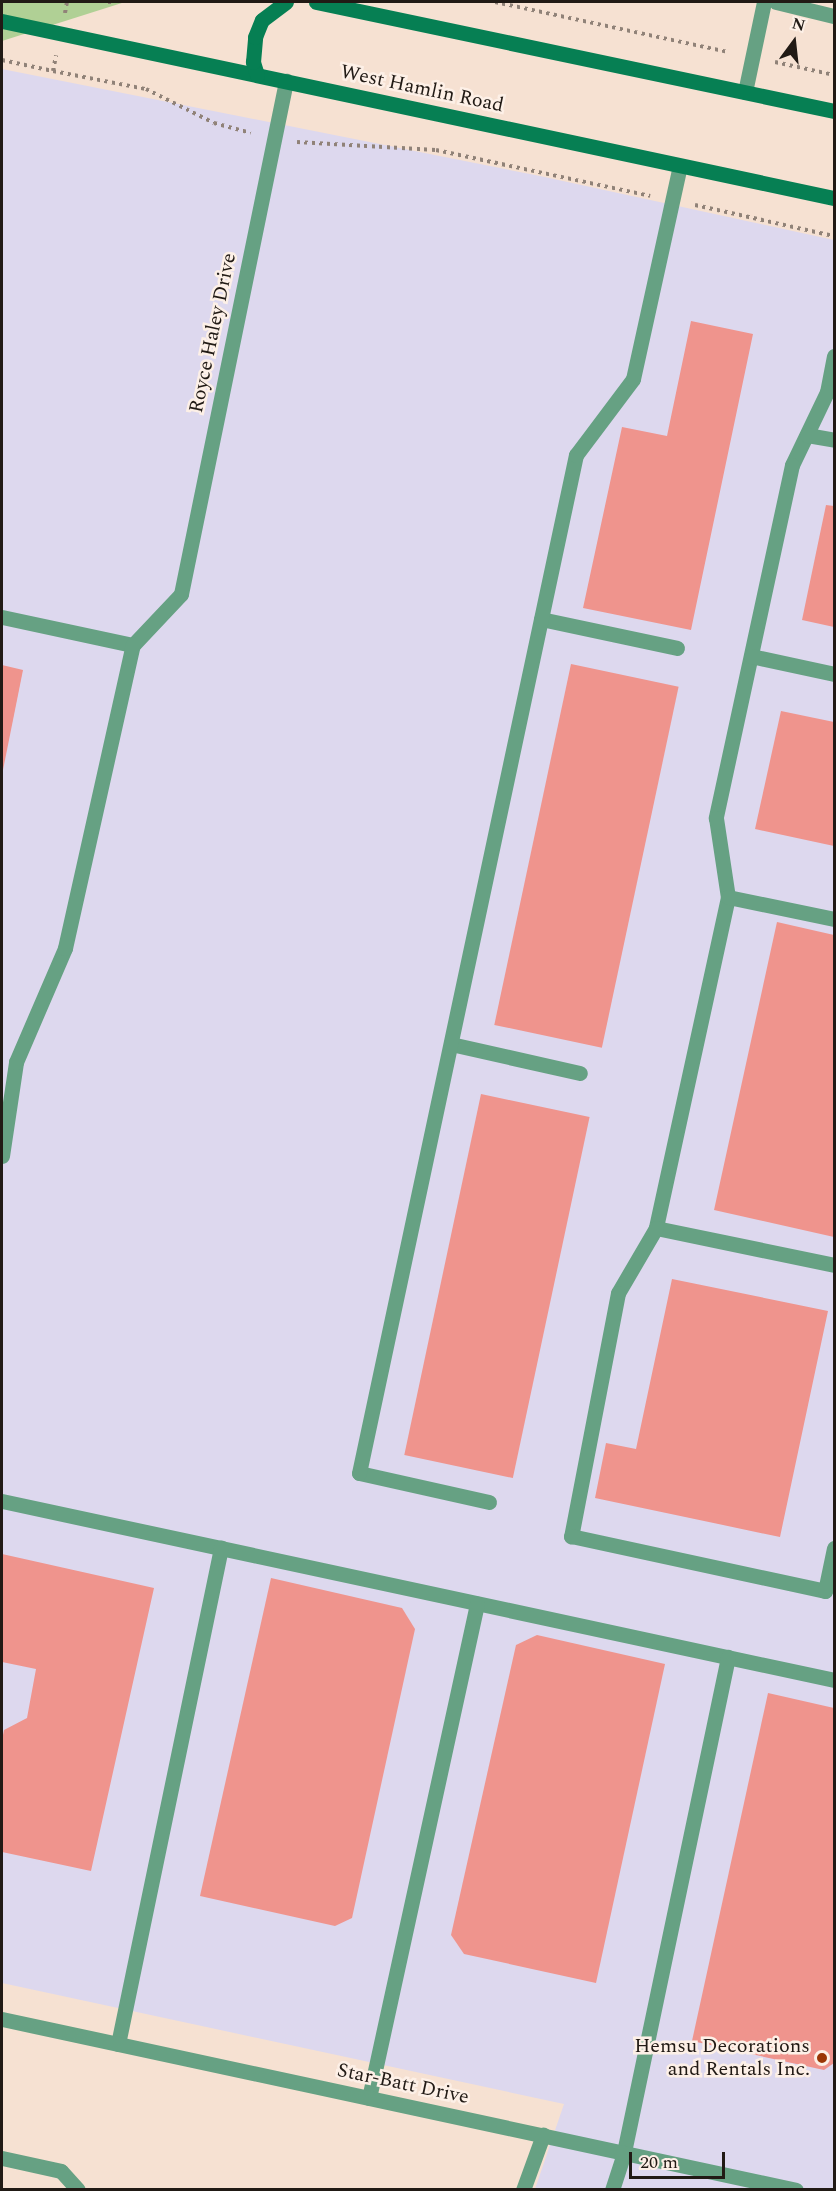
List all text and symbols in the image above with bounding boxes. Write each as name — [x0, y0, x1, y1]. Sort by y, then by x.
text: N — [789, 11, 808, 38]
north arrow — [764, 12, 824, 72]
street label: West Hamlin Road — [338, 60, 506, 118]
street label: Royce Haley Drive — [184, 251, 242, 415]
place label: Hemsu Decorations and Rentals Inc. — [634, 2034, 810, 2081]
marker: Hemsu Decorations and Rentals Inc. — [815, 2051, 829, 2065]
street label: Star-Batt Drive — [335, 2058, 471, 2110]
scale bar — [632, 2140, 728, 2178]
text: 20 m — [640, 2149, 678, 2176]

